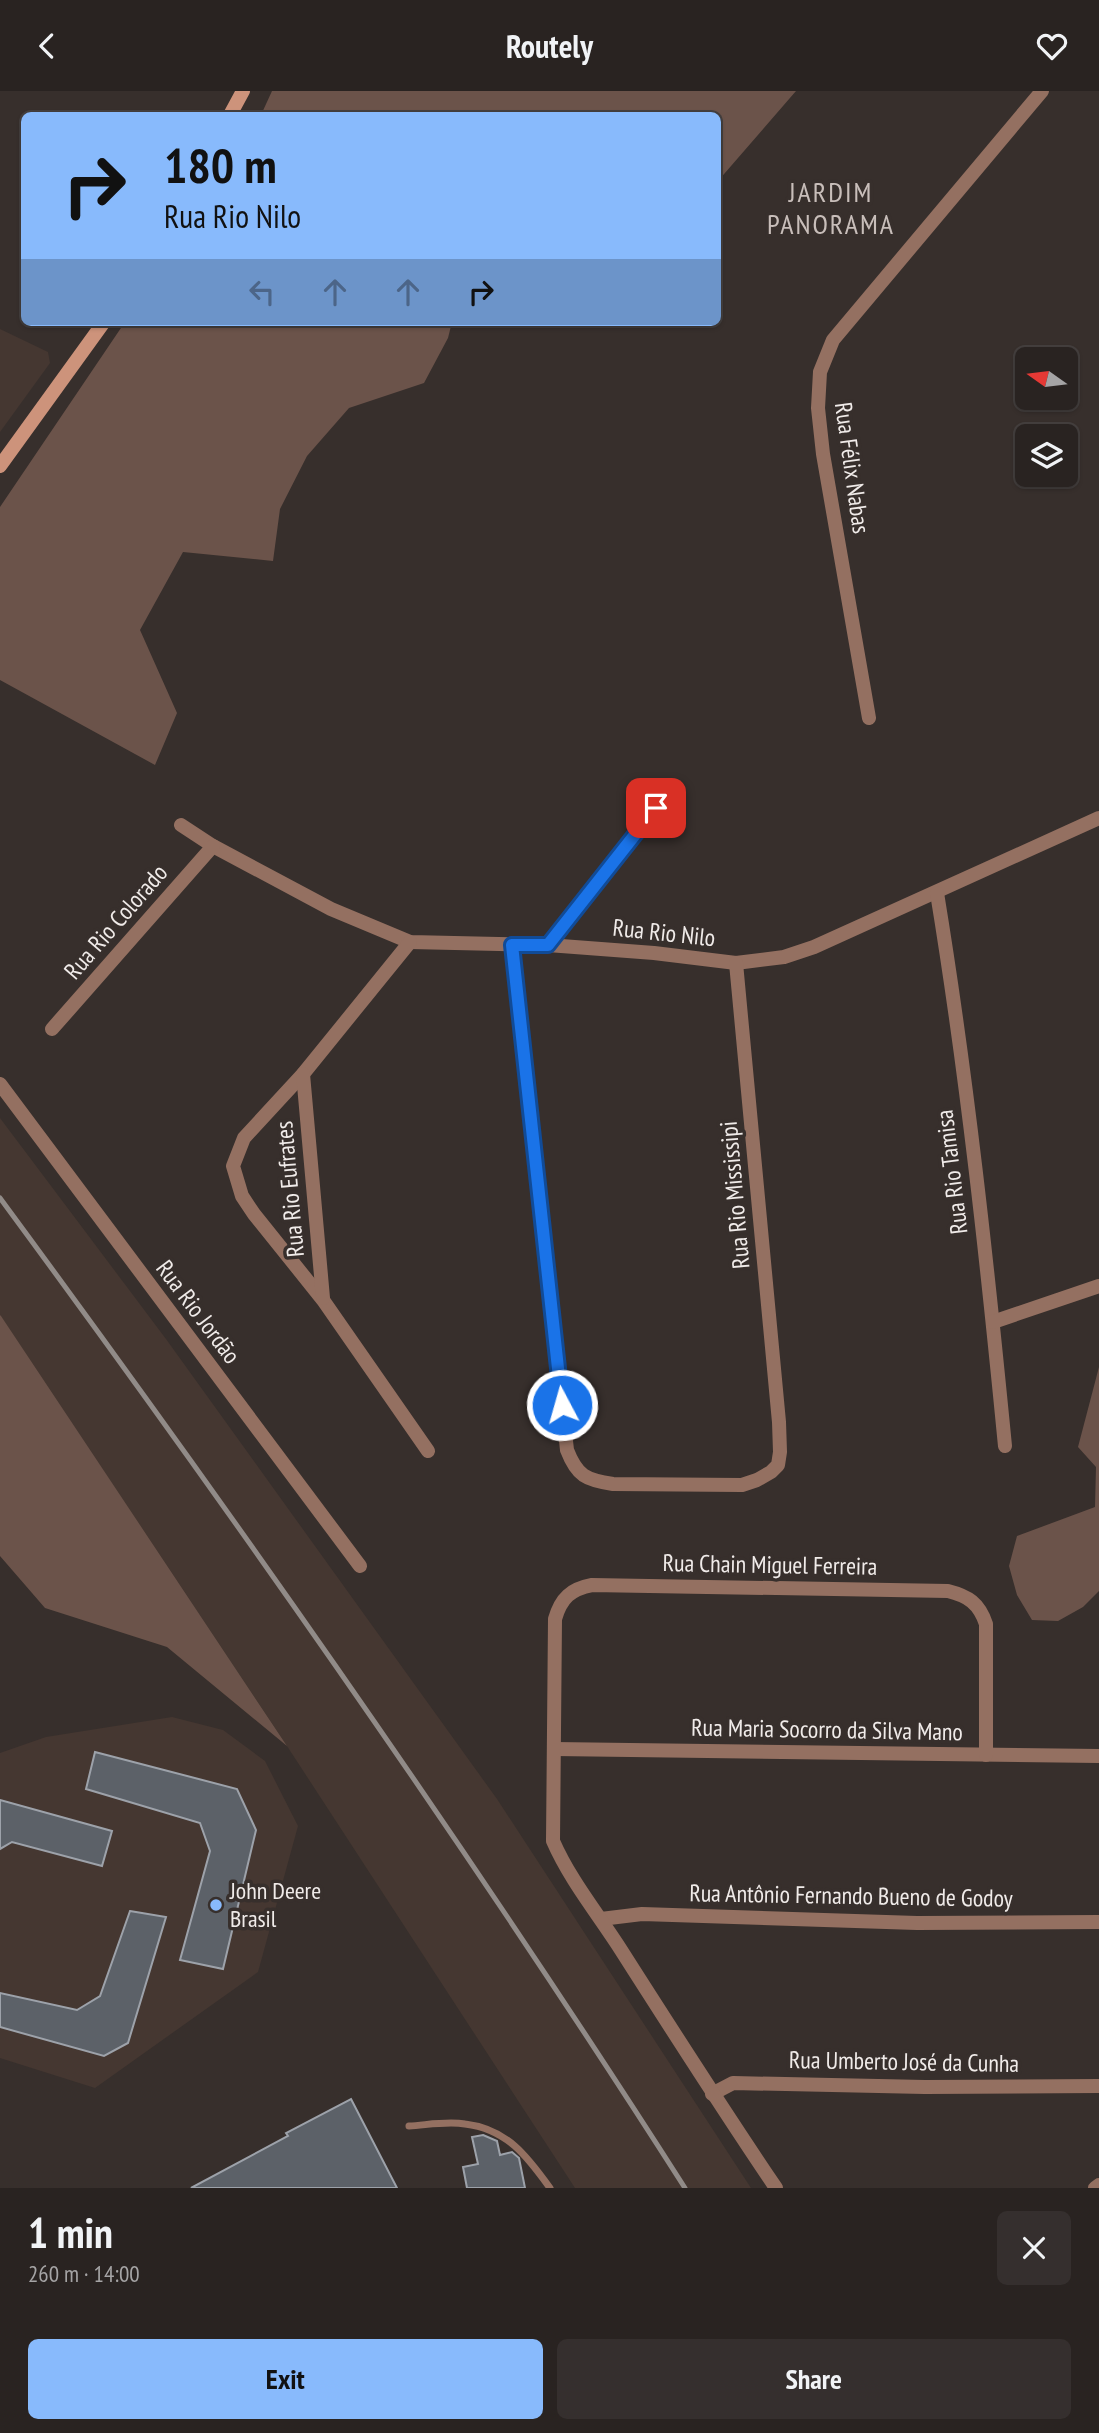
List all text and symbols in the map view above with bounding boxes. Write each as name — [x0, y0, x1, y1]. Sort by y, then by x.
text: Routely — [506, 25, 593, 67]
icon: back — [28, 27, 66, 65]
icon: heart — [1033, 27, 1071, 65]
text: 180 m — [164, 133, 277, 197]
icon: right — [49, 140, 140, 231]
district label: JARDIM PANORAMA — [767, 173, 895, 242]
text: Rua Rio Nilo — [164, 195, 301, 237]
icon: left — [243, 273, 281, 311]
icon: ahead — [316, 273, 354, 311]
icon: ahead — [389, 273, 427, 311]
icon: right — [462, 273, 500, 311]
north arrow — [1015, 347, 1078, 409]
map controls — [1015, 347, 1078, 487]
street label: Rua Félix Nabas — [828, 400, 877, 536]
button: layers — [1015, 424, 1078, 487]
pin — [626, 778, 686, 838]
icon: arrive — [637, 789, 675, 827]
street label: Rua Rio Colorado — [57, 858, 174, 986]
street label: Rua Rio Nilo — [611, 912, 717, 953]
street label: Rua Rio Tamisa — [929, 1108, 975, 1236]
street label: Rua Rio Eufrates — [268, 1120, 311, 1258]
street label: Rua Rio Mississipi — [713, 1120, 756, 1270]
street label: Rua Rio Jordão — [149, 1254, 247, 1370]
position arrow — [525, 1368, 599, 1442]
street label: Rua Chain Miguel Ferreira — [662, 1547, 878, 1582]
street label: Rua Maria Socorro da Silva Mano — [691, 1712, 963, 1747]
place label: John Deere Brasil — [229, 1875, 321, 1934]
street label: Rua Antônio Fernando Bueno de Godoy — [689, 1877, 1013, 1914]
marker: John Deere Brasil — [208, 1897, 224, 1913]
street label: Rua Umberto José da Cunha — [789, 2044, 1019, 2079]
text: 1 min — [28, 2205, 113, 2260]
button: close — [997, 2211, 1071, 2285]
text: 260 m · 14:00 — [28, 2259, 140, 2288]
button: Exit — [28, 2339, 543, 2419]
button: Share — [557, 2339, 1071, 2419]

